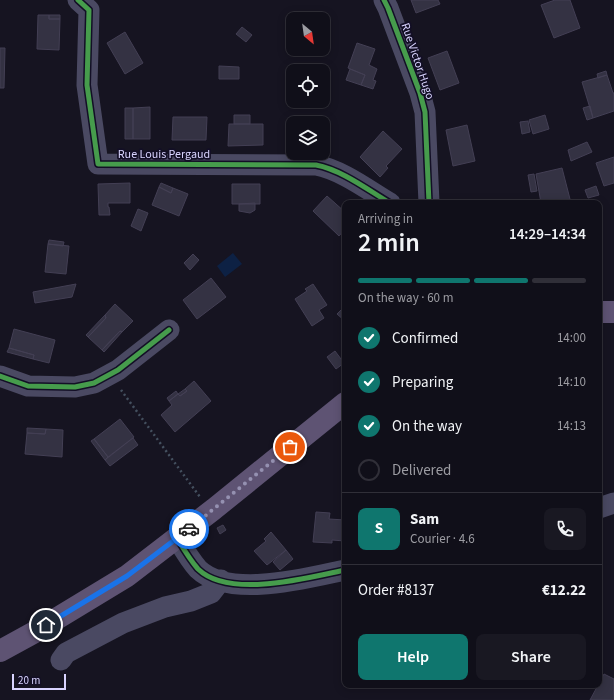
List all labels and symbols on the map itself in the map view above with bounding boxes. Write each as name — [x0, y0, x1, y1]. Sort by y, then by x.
north arrow — [286, 12, 330, 56]
street label: Rue Victor Hugo — [396, 21, 439, 102]
street label: Rue Louis Pergaud — [118, 146, 210, 163]
pin — [273, 430, 307, 464]
courier — [169, 509, 209, 549]
pin — [29, 608, 63, 642]
scale bar — [12, 672, 66, 691]

